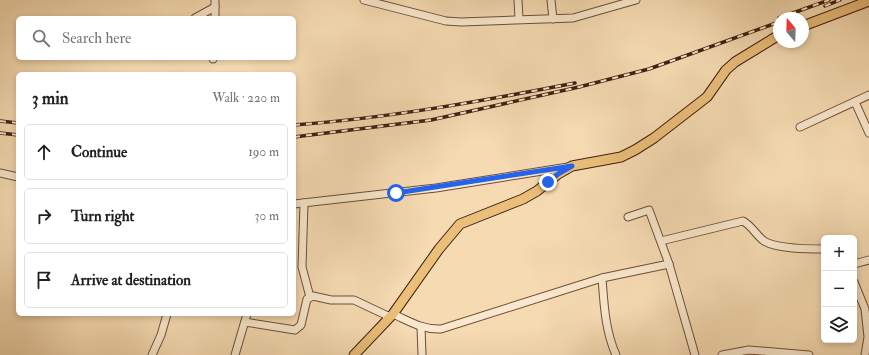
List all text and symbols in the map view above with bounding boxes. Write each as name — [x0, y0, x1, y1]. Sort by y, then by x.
north arrow — [773, 12, 809, 48]
search box — [16, 16, 296, 60]
icon: search — [30, 27, 52, 49]
text: Search here — [62, 29, 131, 48]
text: 3 min — [32, 88, 69, 109]
text: Walk · 220 m — [212, 90, 280, 106]
icon: ahead — [33, 141, 55, 163]
text: Continue — [71, 143, 127, 162]
text: 190 m — [248, 144, 279, 160]
route end — [539, 173, 557, 191]
route start — [387, 184, 405, 202]
icon: right — [33, 205, 55, 227]
text: Turn right — [71, 207, 134, 226]
text: 30 m — [255, 208, 279, 224]
map controls — [821, 235, 857, 343]
button: + — [821, 235, 857, 271]
icon: arrive — [33, 269, 55, 291]
text: Arrive at destination — [71, 271, 191, 290]
button: − — [821, 271, 857, 307]
button: layers — [821, 307, 857, 343]

